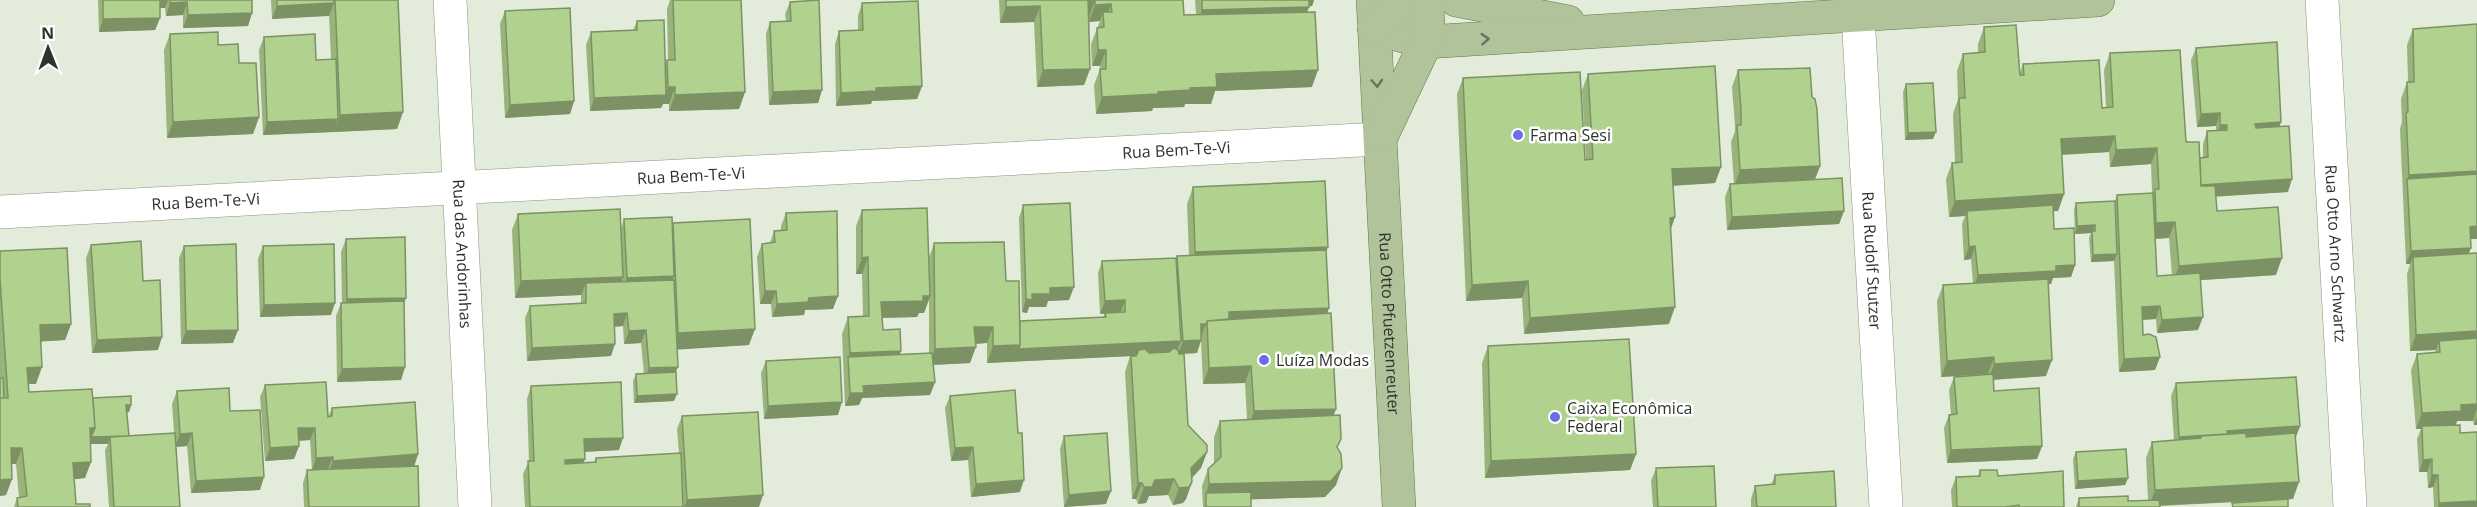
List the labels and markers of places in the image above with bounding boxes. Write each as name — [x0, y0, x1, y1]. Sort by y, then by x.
place label: Farma Sesi — [1530, 124, 1611, 146]
marker: Farma Sesi — [1511, 128, 1525, 142]
place label: Luíza Modas — [1276, 349, 1369, 371]
marker: Luíza Modas — [1257, 353, 1271, 367]
place label: Caixa Econômica Federal — [1567, 397, 1692, 437]
marker: Caixa Econômica Federal — [1548, 410, 1562, 424]

